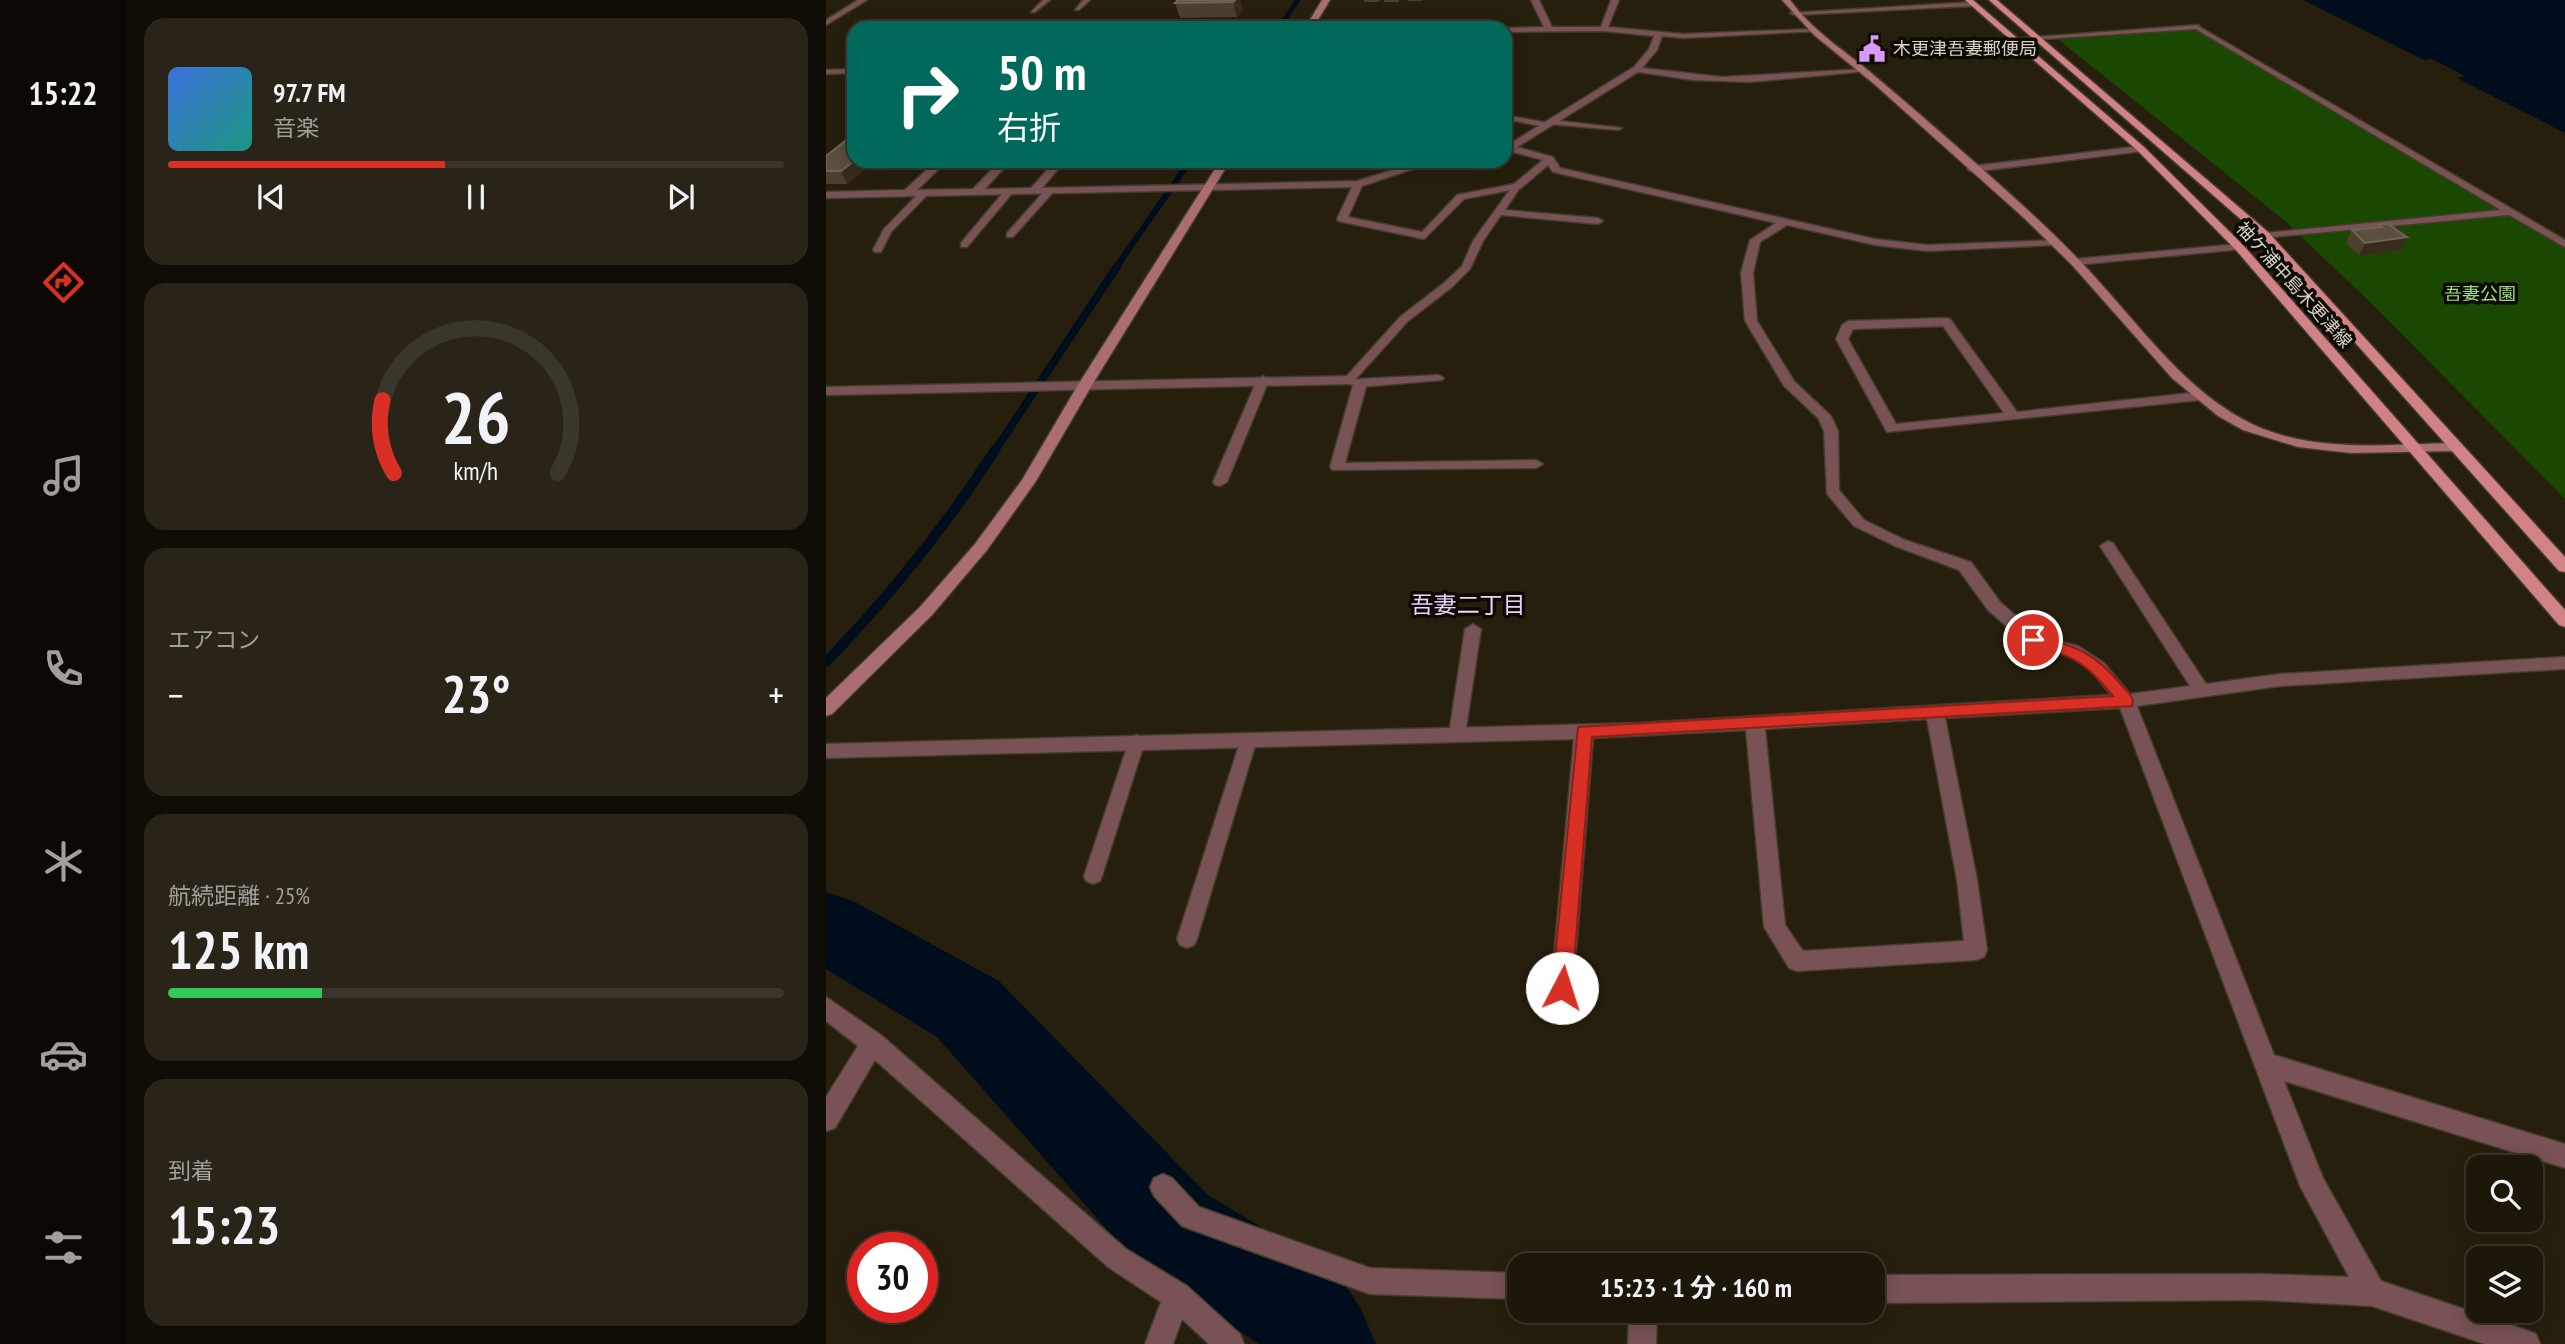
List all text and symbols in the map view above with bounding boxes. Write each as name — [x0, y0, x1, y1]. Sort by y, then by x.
public building icon: 木更津吾妻郵便局 — [1857, 34, 1887, 64]
place label: 木更津吾妻郵便局 — [1893, 37, 2037, 60]
text: 50 m — [997, 40, 1086, 104]
icon: right — [882, 49, 973, 140]
text: 15:22 — [28, 72, 98, 114]
text: 97.7 FM — [273, 76, 346, 109]
text: 右折 — [997, 106, 1061, 148]
text: 音楽 — [273, 113, 319, 142]
icon: previous — [252, 178, 290, 216]
icon: pause — [457, 178, 495, 216]
icon: next — [662, 178, 700, 216]
street label: 袖ケ浦中島木更津線 — [2232, 217, 2357, 353]
icon: directions — [39, 258, 88, 307]
park label: 吾妻公園 — [2444, 282, 2516, 305]
text: 26 — [441, 369, 511, 463]
icon: music — [39, 451, 88, 500]
text: km/h — [454, 455, 498, 487]
district label: 吾妻二丁目 — [1411, 590, 1526, 619]
pin — [2003, 610, 2063, 670]
icon: arrive — [2014, 621, 2052, 659]
text: エアコン — [168, 625, 260, 654]
icon: phone — [39, 644, 88, 693]
text: 23° — [442, 660, 510, 727]
text: − — [168, 670, 184, 719]
text: + — [768, 670, 784, 719]
icon: climate — [39, 837, 88, 886]
text: 航続距離 · 25% — [168, 881, 310, 910]
text: 125 km — [168, 916, 309, 983]
position arrow — [1525, 951, 1599, 1025]
icon: car — [39, 1030, 88, 1079]
map controls — [2466, 1155, 2543, 1323]
button: search — [2466, 1155, 2543, 1232]
text: 到着 — [168, 1156, 214, 1185]
text: 15:23 — [168, 1191, 280, 1258]
icon: filters — [39, 1223, 88, 1272]
speed limit sign: 30 — [847, 1232, 938, 1323]
button: layers — [2466, 1246, 2543, 1323]
text: 15:23 · 1 分 · 160 m — [1600, 1271, 1792, 1304]

